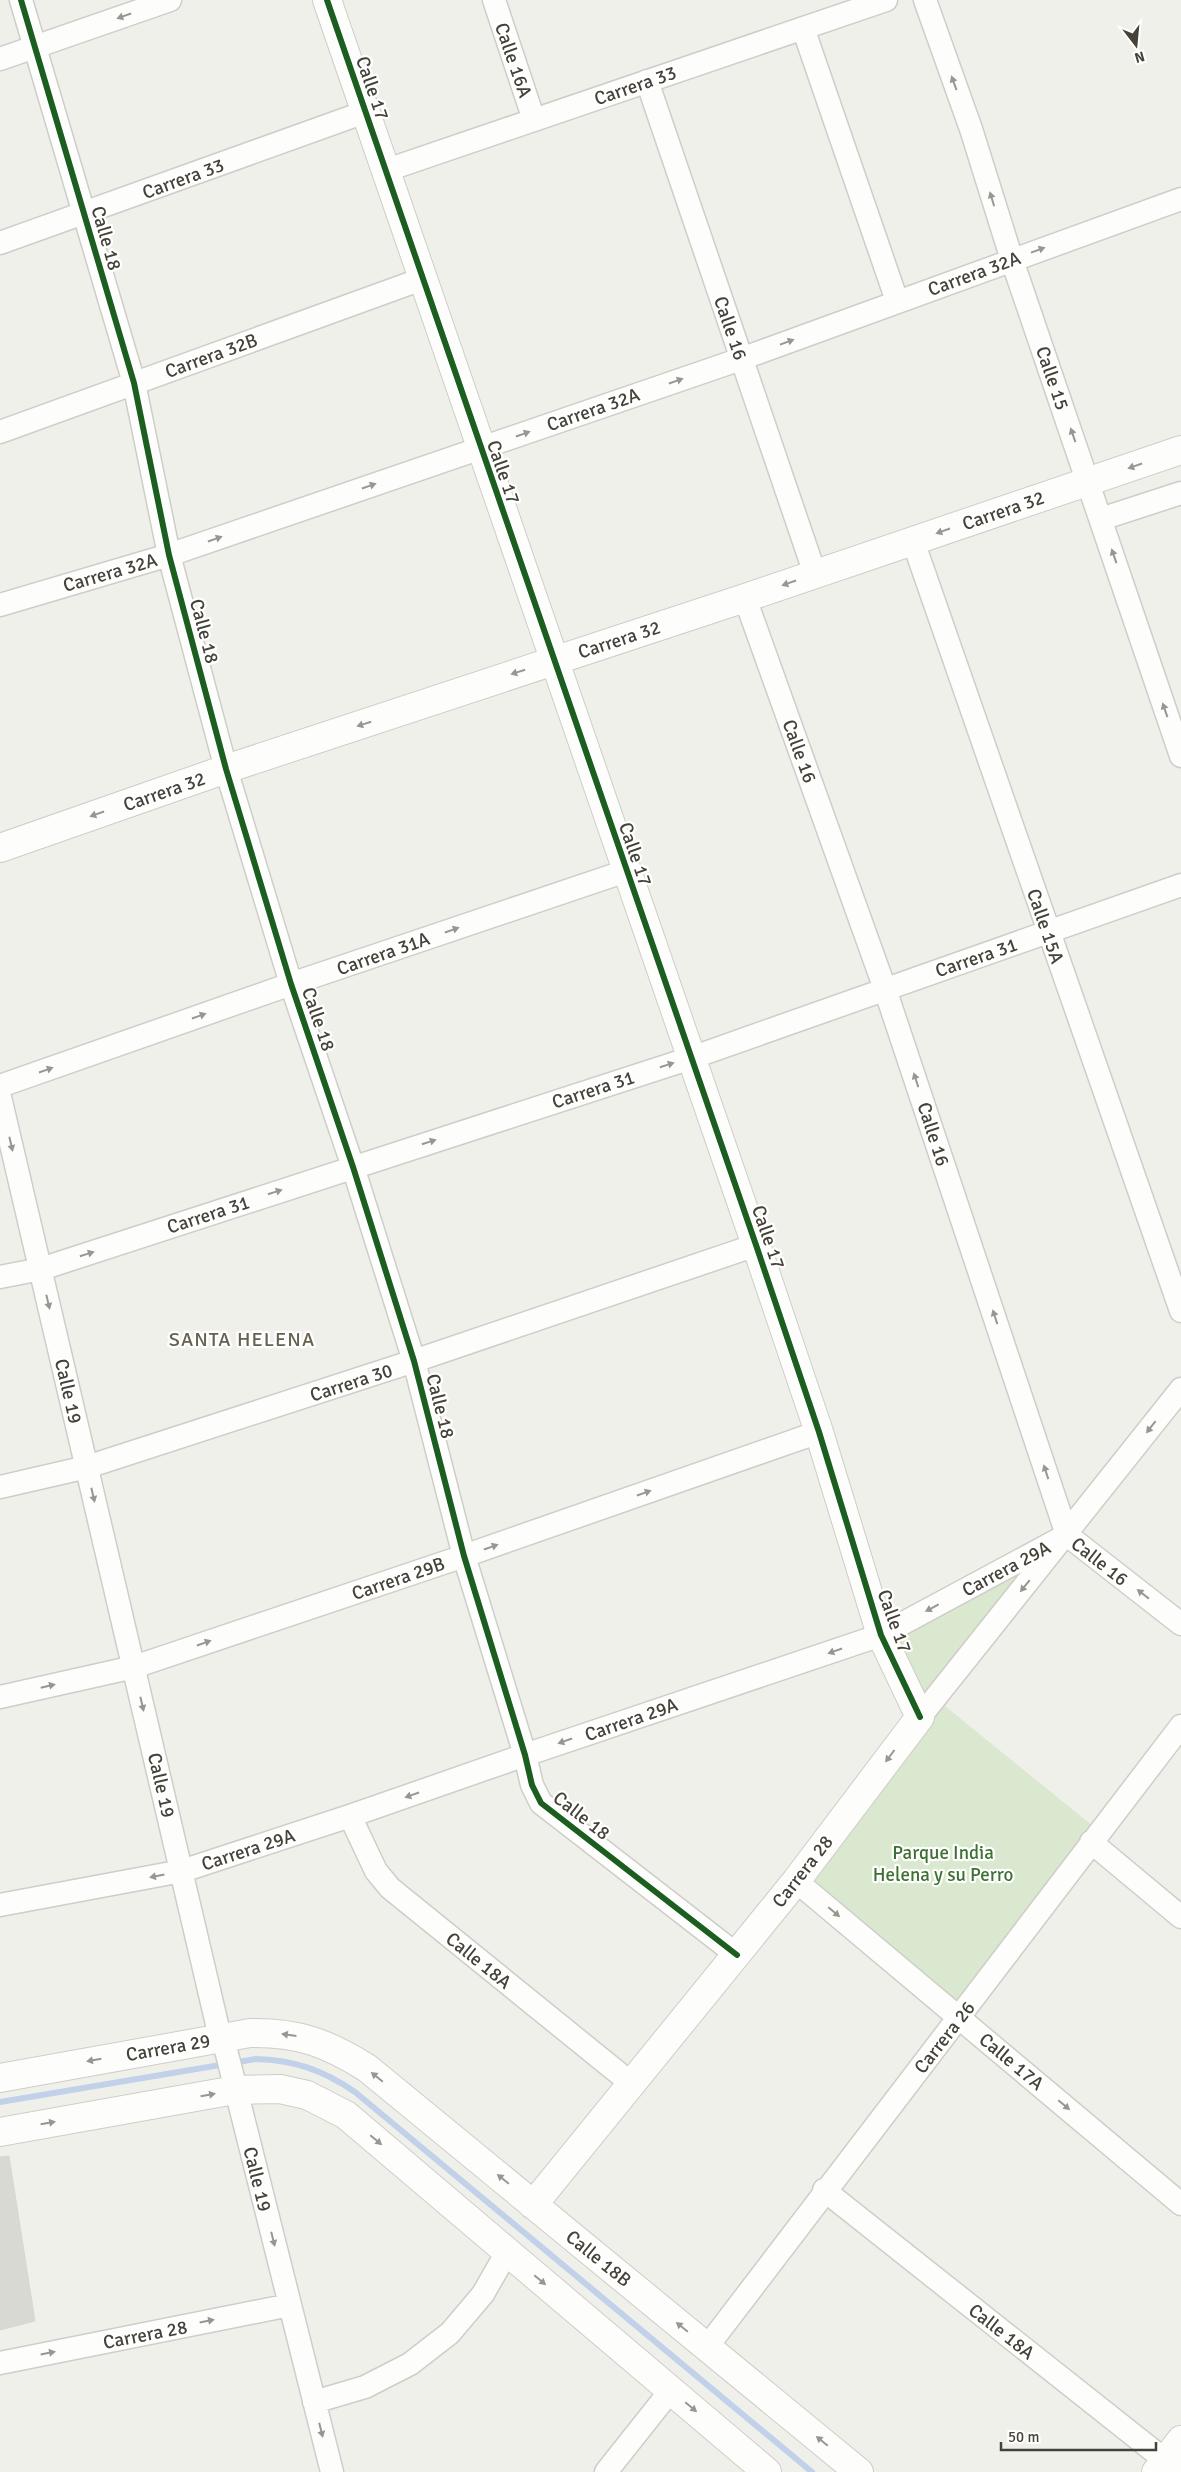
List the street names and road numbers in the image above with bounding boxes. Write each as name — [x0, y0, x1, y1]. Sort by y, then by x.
street label: Calle 16A — [489, 20, 537, 101]
street label: Calle 17 — [350, 53, 394, 123]
street label: Carrera 33 — [591, 61, 680, 111]
street label: Carrera 33 — [139, 153, 228, 205]
street label: Calle 18 — [85, 203, 127, 273]
street label: Carrera 32A — [925, 246, 1024, 302]
street label: Calle 16 — [708, 293, 752, 363]
street label: Carrera 32B — [162, 328, 261, 384]
street label: Calle 15 — [1030, 343, 1074, 413]
street label: Carrera 32A — [544, 383, 643, 437]
street label: Calle 17 — [481, 437, 525, 507]
street label: Carrera 32 — [959, 486, 1048, 536]
street label: Carrera 32A — [60, 548, 161, 598]
street label: Calle 18 — [184, 596, 224, 666]
street label: Carrera 32 — [575, 615, 664, 665]
street label: Calle 16 — [777, 716, 822, 786]
street label: Carrera 32 — [120, 767, 209, 817]
street label: Calle 17 — [613, 819, 657, 889]
street label: Calle 15A — [1021, 886, 1069, 967]
street label: Carrera 31A — [334, 927, 433, 981]
street label: Carrera 31 — [932, 933, 1021, 983]
street label: Calle 18 — [296, 984, 340, 1054]
street label: Carrera 31 — [549, 1065, 638, 1115]
street label: Calle 16 — [911, 1099, 955, 1169]
street label: Carrera 31 — [164, 1190, 253, 1240]
street label: Calle 17 — [746, 1202, 790, 1272]
street label: Calle 19 — [49, 1356, 87, 1426]
street label: Carrera 30 — [307, 1358, 396, 1408]
street label: Calle 18 — [420, 1371, 460, 1441]
street label: Calle 16 — [1066, 1532, 1133, 1592]
street label: Carrera 29A — [958, 1535, 1055, 1602]
street label: Carrera 29B — [349, 1552, 448, 1606]
street label: Calle 17 — [872, 1586, 917, 1656]
street label: Carrera 29A — [582, 1693, 681, 1747]
street label: Calle 19 — [142, 1750, 180, 1820]
street label: Calle 18 — [548, 1786, 615, 1846]
street label: Carrera 29A — [199, 1823, 298, 1876]
street label: Carrera 28 — [767, 1831, 839, 1913]
street label: Calle 18A — [441, 1927, 516, 1995]
street label: Carrera 26 — [909, 1997, 981, 2079]
street label: Calle 17A — [974, 2028, 1049, 2096]
street label: Carrera 29 — [124, 2029, 212, 2067]
street label: Calle 19 — [237, 2144, 277, 2214]
street label: Calle 18B — [561, 2225, 636, 2292]
street label: Calle 18A — [963, 2298, 1040, 2365]
street label: Carrera 28 — [101, 2315, 189, 2355]

